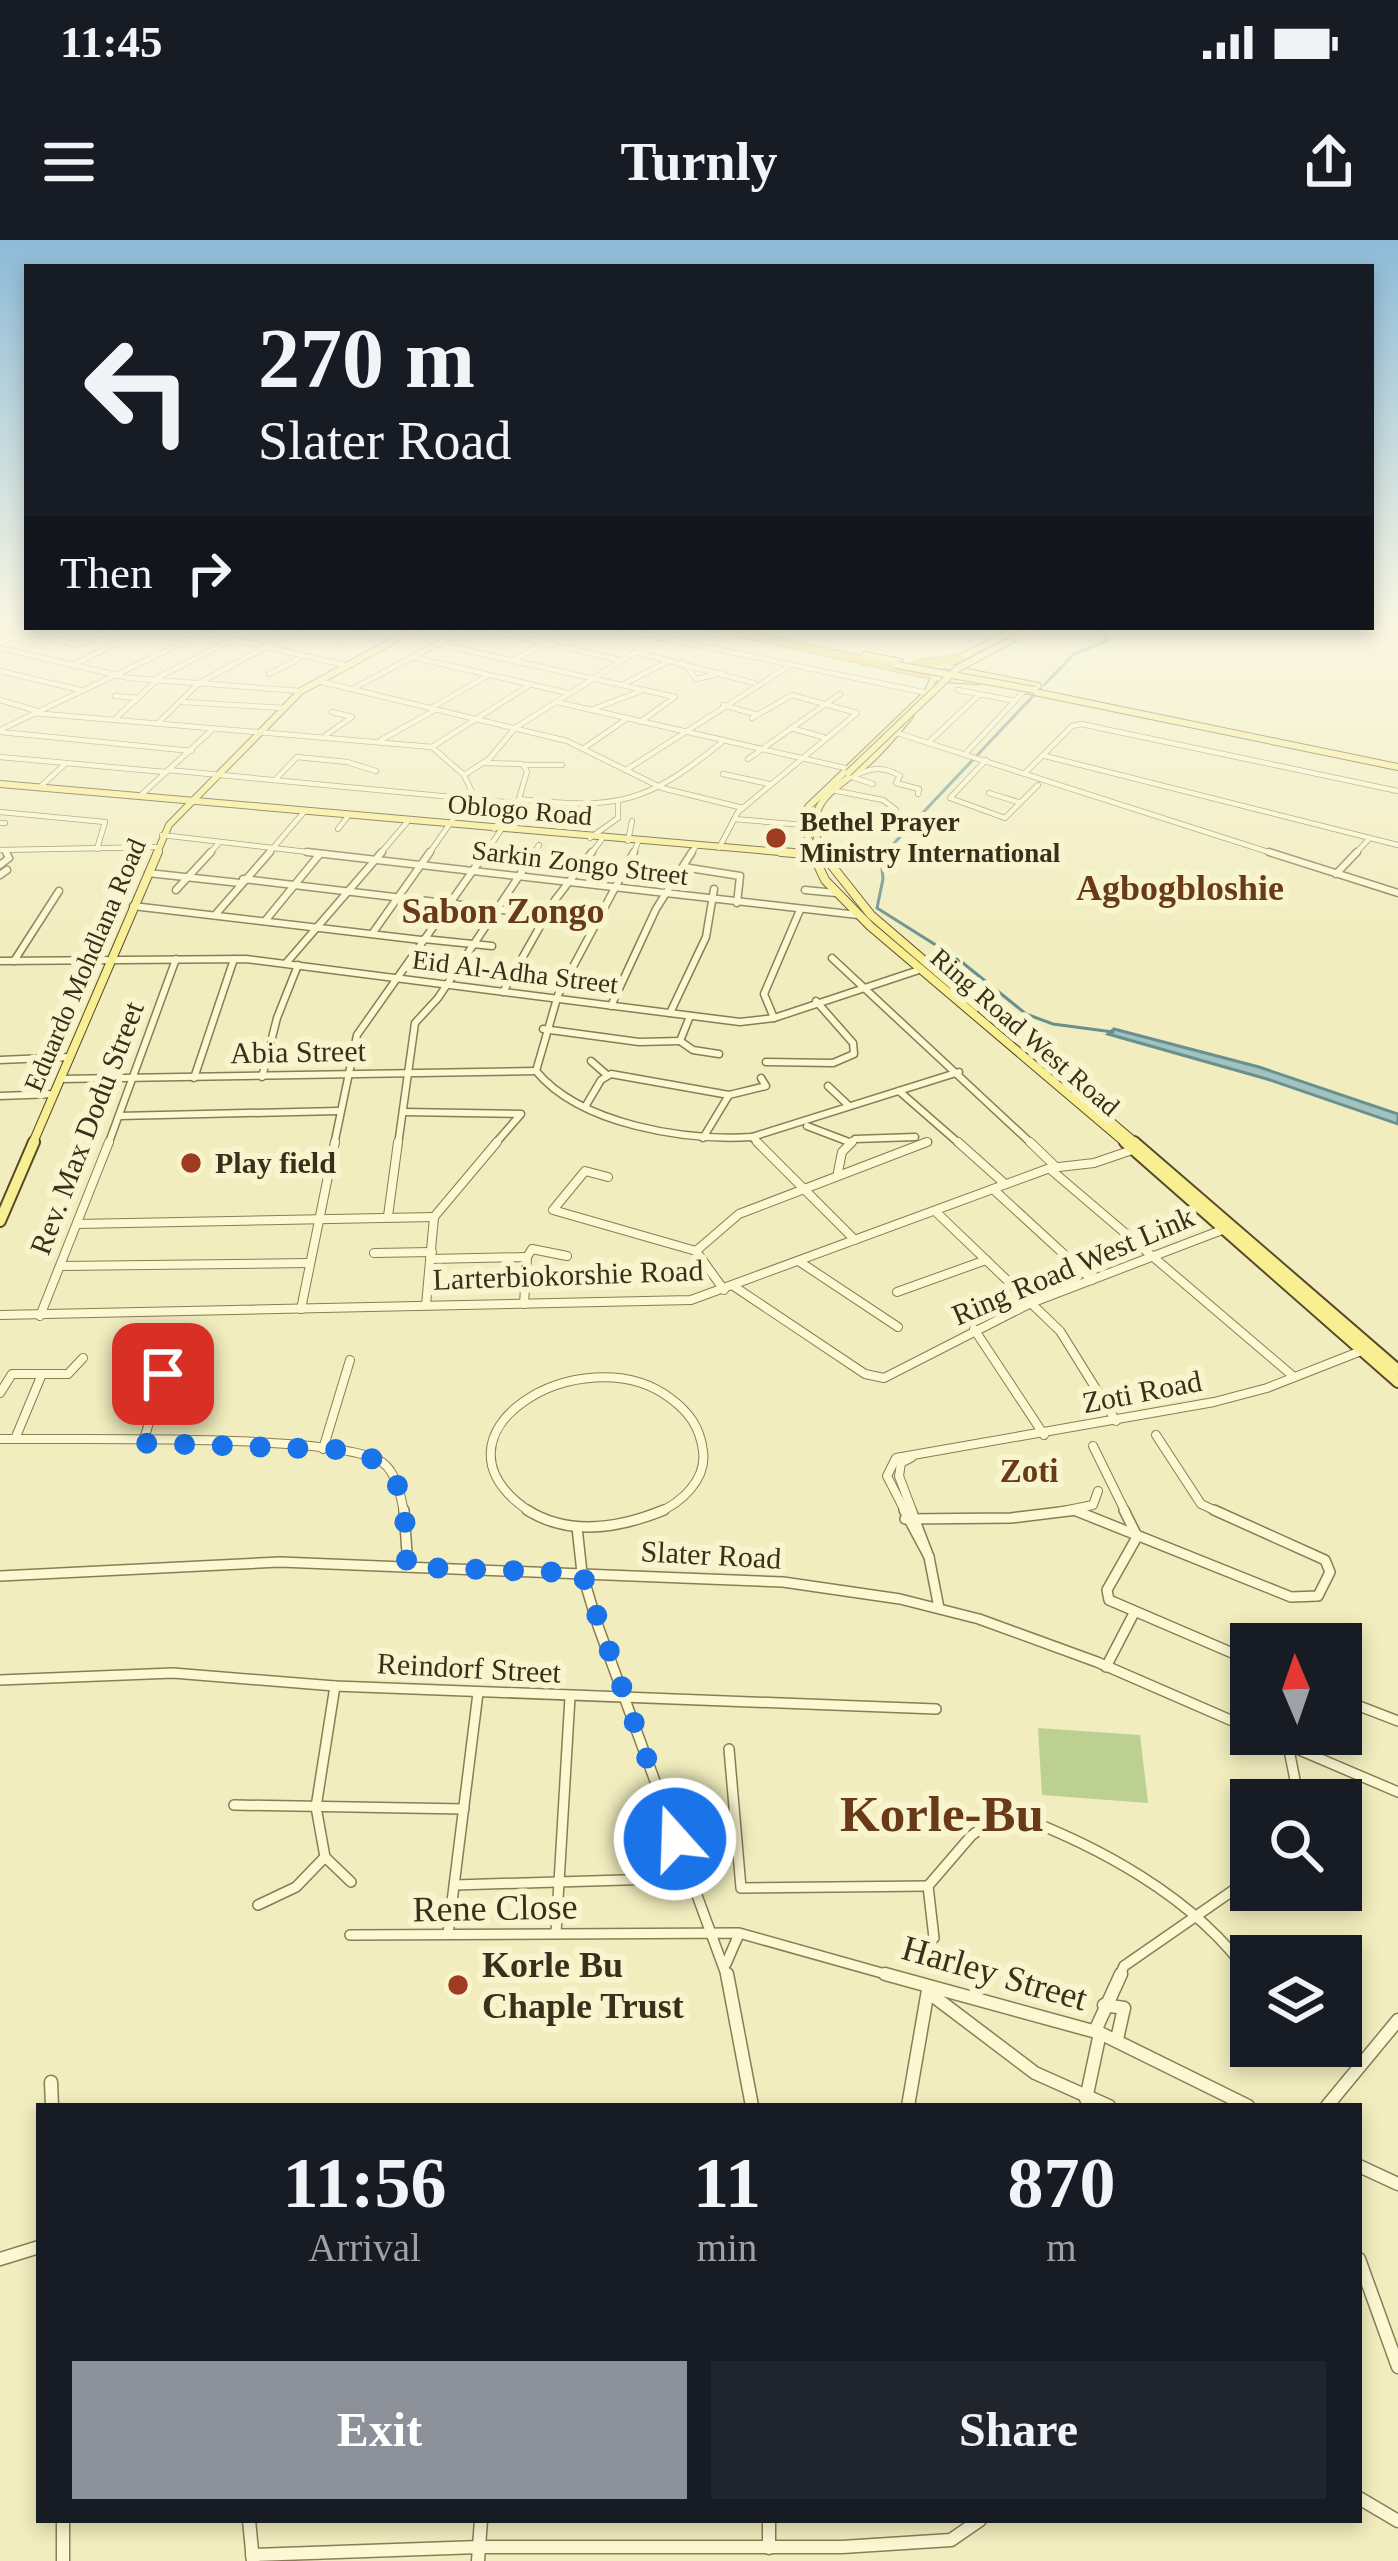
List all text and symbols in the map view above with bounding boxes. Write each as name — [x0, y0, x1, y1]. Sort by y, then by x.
text: 11:45 — [60, 17, 163, 67]
icon: menu — [36, 129, 102, 195]
icon: share — [1296, 129, 1362, 195]
text: Turnly — [620, 132, 778, 192]
icon: left — [60, 312, 216, 468]
text: 270 m — [258, 312, 475, 405]
text: Slater Road — [258, 411, 511, 471]
icon: right — [176, 540, 242, 606]
text: Then — [60, 548, 152, 598]
street label: Oblogo Road — [447, 789, 594, 831]
place label: Bethel Prayer Ministry International — [800, 807, 1061, 868]
marker: Bethel Prayer Ministry International — [763, 825, 789, 851]
street label: Eduardo Mohdlana Road — [18, 834, 152, 1096]
street label: Sarkin Zongo Street — [470, 835, 690, 891]
district label: Agbogbloshie — [1076, 868, 1284, 908]
district label: Sabon Zongo — [401, 891, 605, 931]
street label: Ring Road West Road — [925, 942, 1126, 1122]
street label: Eid Al-Adha Street — [410, 945, 620, 1000]
street label: Rev. Max Dodu Street — [23, 996, 150, 1259]
street label: Abia Street — [230, 1034, 367, 1069]
place label: Play field — [215, 1146, 336, 1179]
marker: Play field — [178, 1150, 204, 1176]
street label: Ring Road West Link — [947, 1200, 1199, 1331]
street label: Larterbiokorshie Road — [432, 1253, 704, 1296]
pin — [112, 1323, 214, 1425]
icon: arrive — [130, 1341, 196, 1407]
street label: Zoti Road — [1079, 1364, 1204, 1419]
district label: Zoti — [1000, 1453, 1058, 1489]
street label: Slater Road — [640, 1534, 782, 1575]
north arrow — [1230, 1623, 1362, 1755]
map controls — [1230, 1623, 1362, 2067]
street label: Reindorf Street — [376, 1646, 562, 1689]
position arrow — [612, 1776, 738, 1902]
button: search — [1230, 1779, 1362, 1911]
district label: Korle-Bu — [840, 1786, 1044, 1842]
street label: Rene Close — [412, 1887, 578, 1929]
street label: Harley Street — [897, 1927, 1092, 2018]
button: layers — [1230, 1935, 1362, 2067]
place label: Korle Bu Chaple Trust — [482, 1945, 684, 2026]
marker: Korle Bu Chaple Trust — [445, 1972, 471, 1998]
text: 11:56 — [282, 2143, 447, 2223]
text: 11 — [693, 2143, 761, 2223]
text: 870 — [1008, 2143, 1116, 2223]
text: Arrival — [308, 2226, 421, 2269]
text: min — [697, 2226, 757, 2269]
text: m — [1046, 2226, 1077, 2269]
button: Exit — [72, 2361, 687, 2499]
button: Share — [711, 2361, 1326, 2499]

